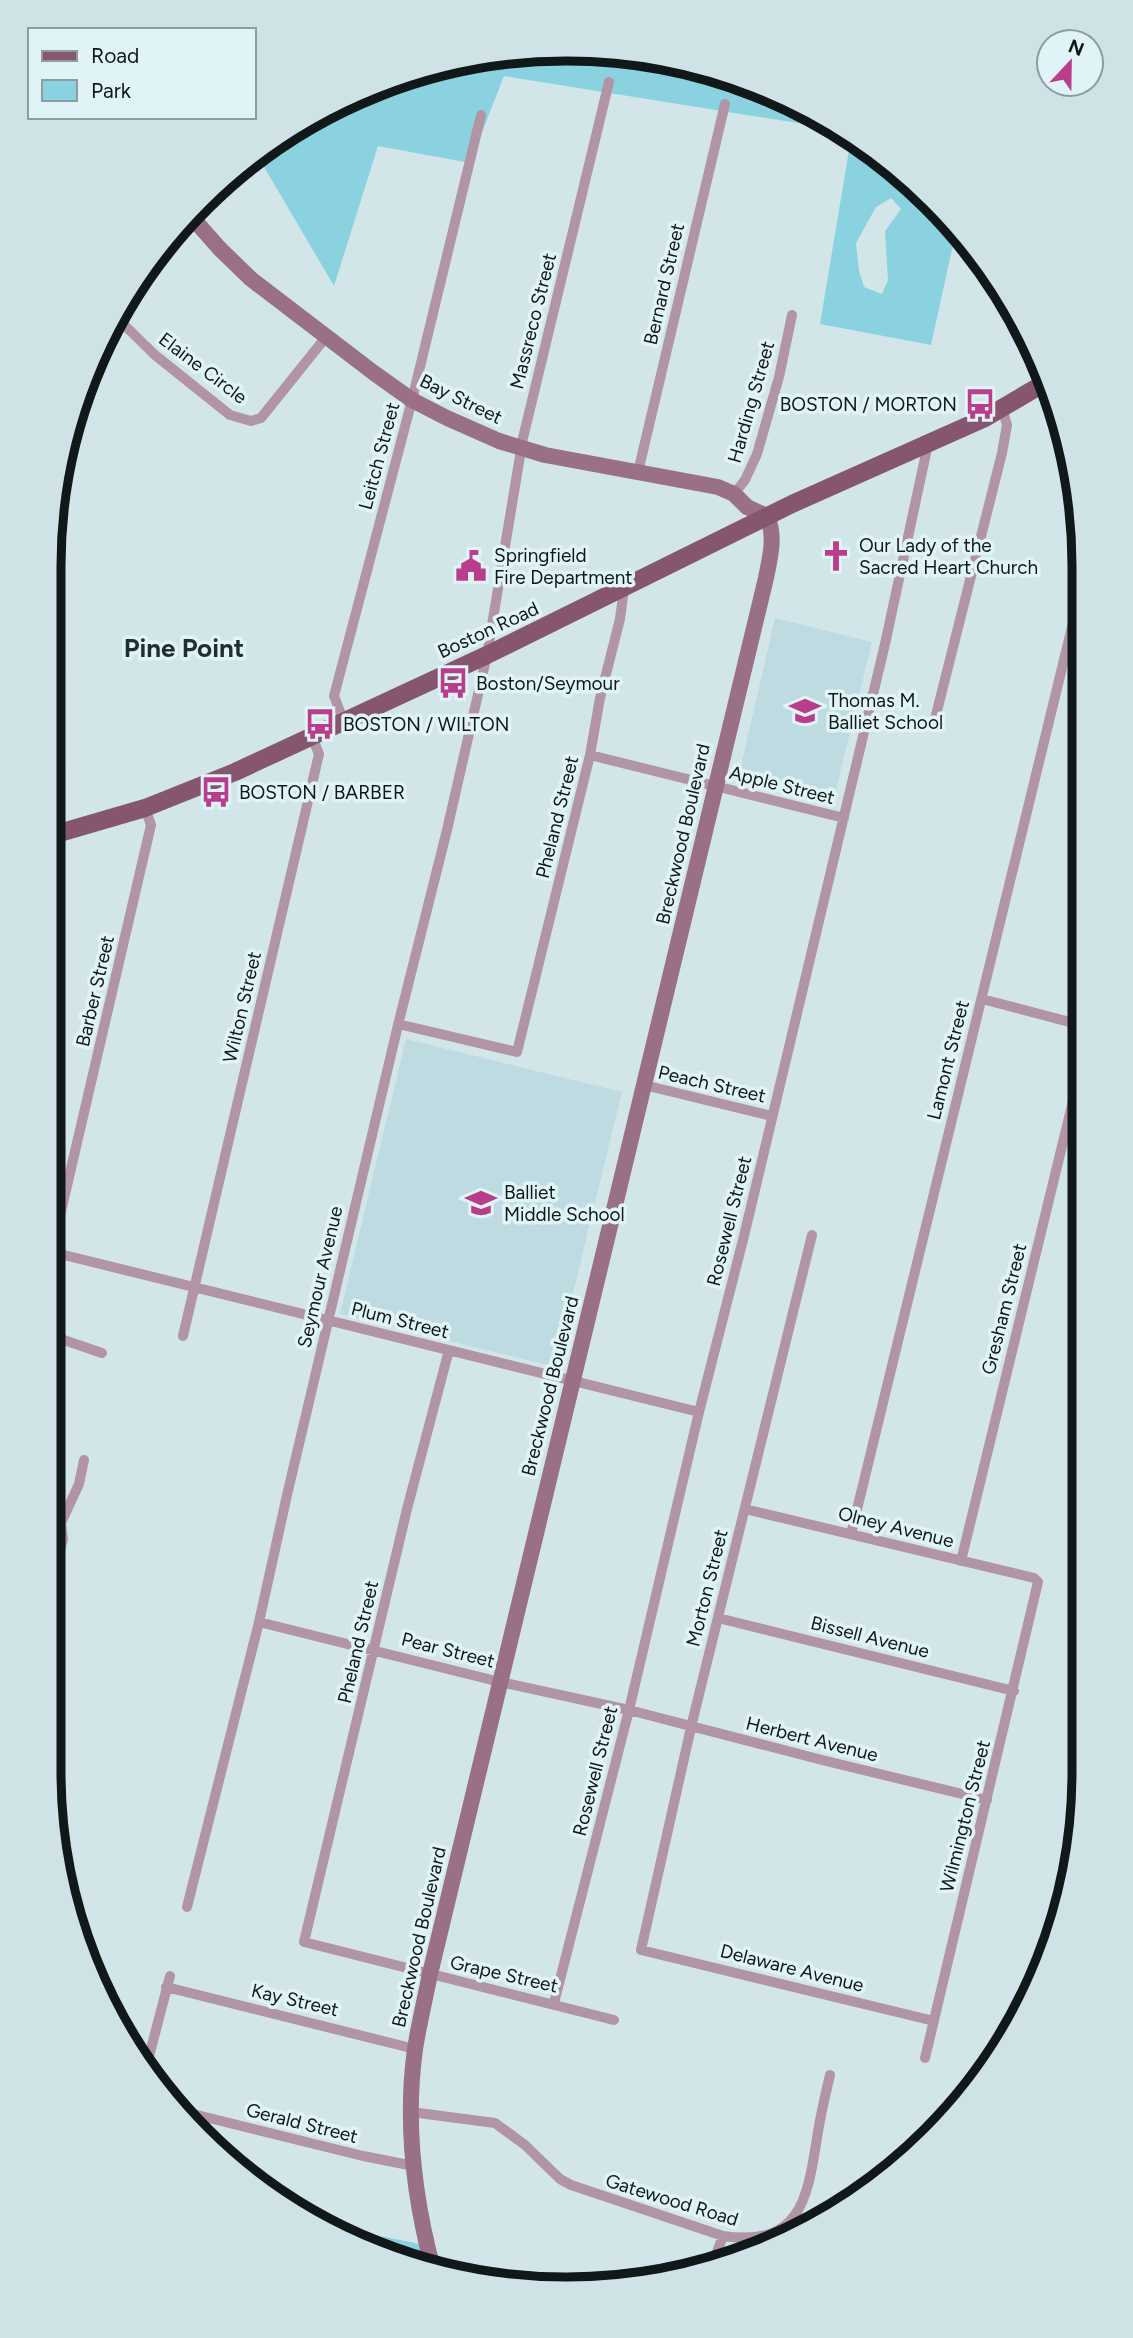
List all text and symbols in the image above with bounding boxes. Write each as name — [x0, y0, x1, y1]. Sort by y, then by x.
legend — [28, 28, 256, 119]
north arrow — [1035, 28, 1105, 98]
text: N — [1065, 34, 1087, 61]
text: Road — [91, 43, 139, 68]
text: Park — [91, 78, 132, 103]
street label: Bernard Street — [639, 221, 689, 347]
street label: Massreco Street — [505, 251, 561, 391]
street label: Elaine Circle — [154, 327, 252, 409]
street label: Harding Street — [723, 338, 779, 466]
street label: Bay Street — [416, 369, 506, 429]
bus stop icon: BOSTON / MORTON — [963, 387, 997, 421]
place label: BOSTON / MORTON — [780, 393, 957, 416]
street label: Leitch Street — [354, 400, 404, 512]
place label: Our Lady of the Sacred Heart Church — [859, 534, 1038, 579]
church icon: Our Lady of the Sacred Heart Church — [819, 539, 853, 573]
place label: Springfield Fire Department — [494, 544, 633, 589]
public building icon: Springfield Fire Department — [454, 549, 488, 583]
street label: Boston Road — [434, 597, 542, 663]
district label: Pine Point — [124, 632, 244, 664]
bus stop icon: Boston/Seymour — [436, 666, 470, 700]
place label: Boston/Seymour — [476, 672, 620, 695]
place label: Thomas M. Balliet School — [828, 689, 943, 734]
school or university icon: Thomas M. Balliet School — [788, 694, 822, 728]
bus stop icon: BOSTON / WILTON — [303, 707, 337, 741]
place label: BOSTON / WILTON — [343, 713, 510, 736]
street label: Breckwood Boulevard — [651, 741, 715, 927]
street label: Pheland Street — [531, 753, 583, 881]
street label: Apple Street — [727, 761, 837, 809]
bus stop icon: BOSTON / BARBER — [199, 775, 233, 809]
place label: BOSTON / BARBER — [239, 781, 405, 804]
street label: Barber Street — [71, 933, 119, 1049]
street label: Wilton Street — [218, 949, 266, 1065]
street label: Lamont Street — [922, 998, 974, 1122]
street label: Peach Street — [656, 1060, 768, 1108]
street label: Rosewell Street — [702, 1154, 756, 1288]
place label: Balliet Middle School — [504, 1181, 625, 1226]
school or university icon: Balliet Middle School — [464, 1186, 498, 1220]
street label: Seymour Avenue — [292, 1204, 348, 1350]
street label: Gresham Street — [977, 1241, 1031, 1377]
street label: Breckwood Boulevard — [516, 1294, 584, 1478]
street label: Plum Street — [349, 1297, 451, 1343]
street label: Olney Avenue — [836, 1501, 956, 1553]
street label: Morton Street — [681, 1527, 733, 1649]
street label: Pheland Street — [333, 1578, 383, 1706]
street label: Bissell Avenue — [808, 1611, 932, 1663]
street label: Pear Street — [399, 1627, 497, 1673]
street label: Rosewell Street — [568, 1704, 622, 1838]
street label: Herbert Avenue — [744, 1711, 880, 1767]
street label: Wilmington Street — [935, 1738, 995, 1894]
street label: Breckwood Boulevard — [387, 1844, 451, 2030]
street label: Delaware Avenue — [718, 1939, 866, 1997]
street label: Grape Street — [448, 1950, 560, 1998]
street label: Kay Street — [249, 1979, 341, 2021]
street label: Gerald Street — [244, 2098, 360, 2148]
street label: Gatewood Road — [603, 2169, 741, 2231]

